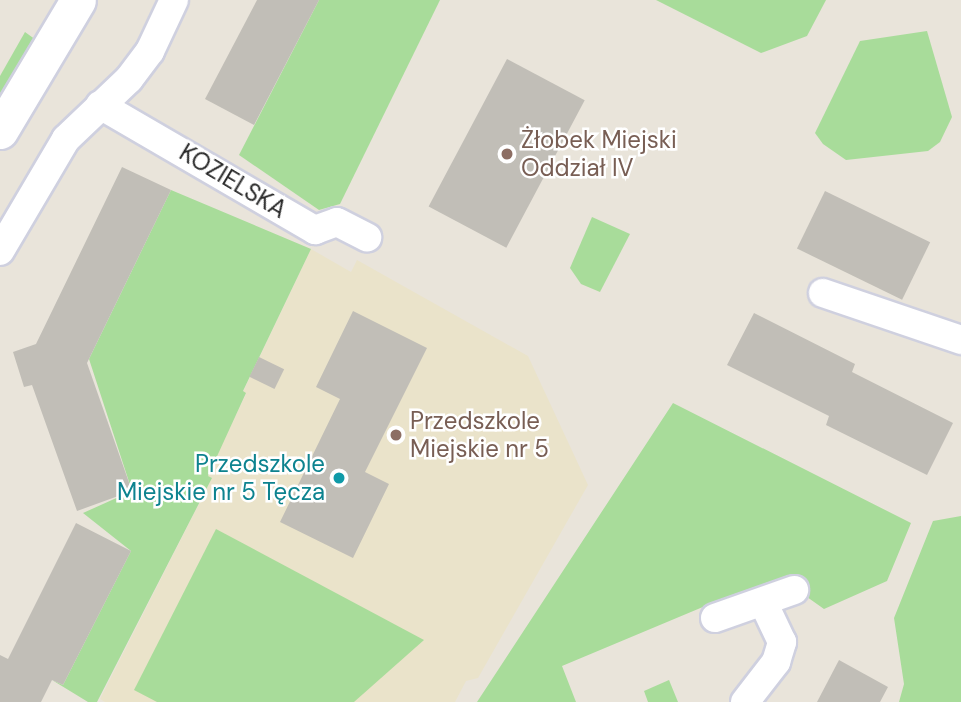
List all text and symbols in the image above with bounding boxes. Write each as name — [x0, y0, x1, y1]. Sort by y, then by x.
place label: Żłobek Miejski Oddział IV — [521, 126, 677, 182]
street label: KOZIELSKA — [174, 138, 292, 224]
marker: Żłobek Miejski Oddział IV — [499, 146, 515, 162]
place label: Przedszkole Miejskie nr 5 — [410, 407, 549, 463]
marker: Przedszkole Miejskie nr 5 — [388, 427, 404, 443]
place label: Przedszkole Miejskie nr 5 Tęcza — [117, 450, 325, 506]
marker: Przedszkole Miejskie nr 5 Tęcza — [331, 470, 347, 486]

